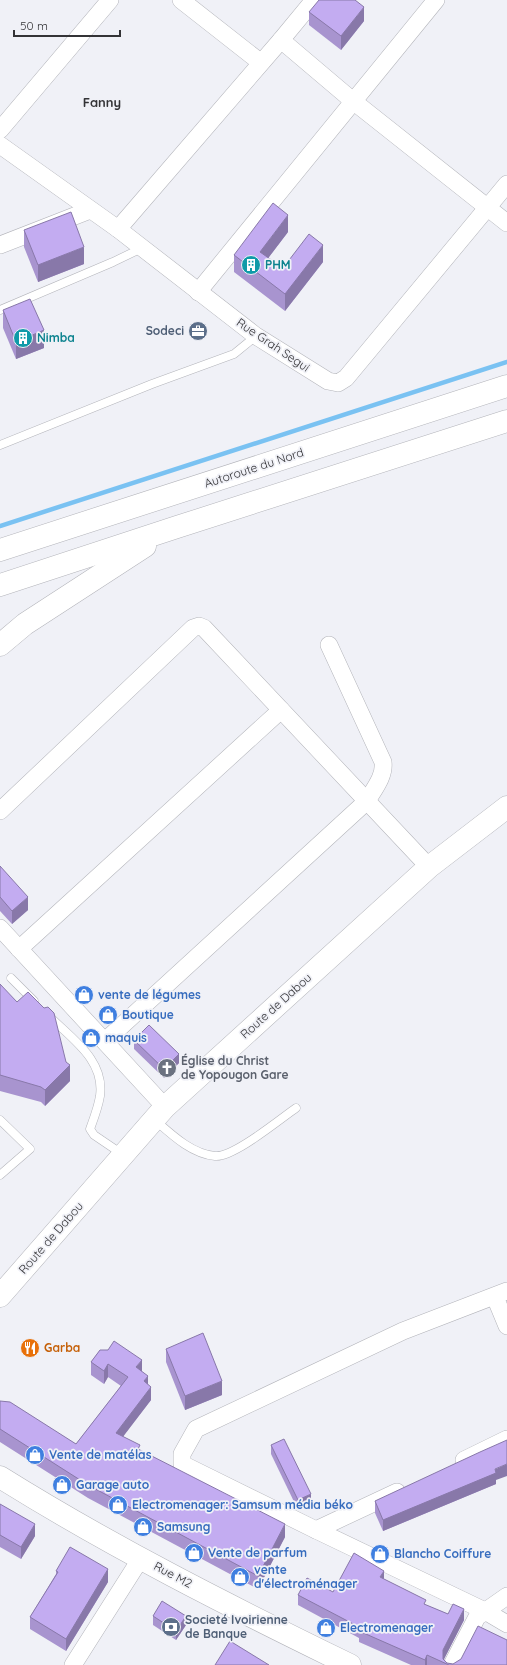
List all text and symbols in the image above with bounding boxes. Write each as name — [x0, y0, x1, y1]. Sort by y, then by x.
scale bar — [14, 12, 120, 38]
text: 50 m — [20, 18, 48, 33]
district label: Fanny — [83, 94, 121, 110]
building icon: PHM — [240, 254, 262, 276]
place label: PHM — [265, 257, 291, 272]
street label: Rue Grah Segui — [234, 315, 313, 375]
office icon: Sodeci — [187, 320, 209, 342]
place label: Sodeci — [146, 323, 184, 338]
building icon: Nimba — [12, 327, 34, 349]
place label: Nimba — [37, 330, 75, 345]
street label: Autoroute du Nord — [202, 444, 305, 491]
street label: Route de Dabou — [237, 970, 314, 1042]
shop icon: vente de légumes — [73, 984, 95, 1006]
place label: vente de légumes — [98, 987, 201, 1002]
shop icon: Boutique — [97, 1004, 119, 1026]
place label: Boutique — [122, 1007, 174, 1022]
shop icon: maquis — [80, 1027, 102, 1049]
place label: maquis — [105, 1030, 147, 1045]
place label: Église du Christ de Yopougon Gare — [181, 1053, 289, 1082]
church icon: Église du Christ de Yopougon Gare — [156, 1057, 178, 1079]
street label: Route de Dabou — [15, 1199, 86, 1277]
restaurant icon: Garba — [19, 1337, 41, 1359]
place label: Garba — [44, 1340, 80, 1355]
shop icon: Vente de matélas — [24, 1444, 46, 1466]
place label: Vente de matélas — [49, 1447, 152, 1462]
shop icon: Garage auto — [51, 1474, 73, 1496]
place label: Garage auto — [76, 1477, 150, 1492]
shop icon: Electromenager: Samsum média béko — [107, 1494, 129, 1516]
place label: Electromenager: Samsum média béko — [132, 1497, 353, 1512]
shop icon: Samsung — [132, 1516, 154, 1538]
place label: Samsung — [157, 1519, 210, 1534]
shop icon: Vente de parfum — [183, 1542, 205, 1564]
shop icon: Blancho Coiffure — [369, 1543, 391, 1565]
place label: Vente de parfum — [208, 1545, 307, 1560]
place label: Blancho Coiffure — [394, 1546, 491, 1561]
street label: Rue M2 — [151, 1558, 195, 1591]
place label: vente d'électroménager — [254, 1562, 357, 1591]
shop icon: vente d'électroménager — [229, 1566, 251, 1588]
place label: Societé Ivoirienne de Banque — [185, 1612, 288, 1641]
bank icon: Societé Ivoirienne de Banque — [160, 1616, 182, 1638]
shop icon: Electromenager — [315, 1617, 337, 1639]
place label: Electromenager — [340, 1620, 433, 1635]

